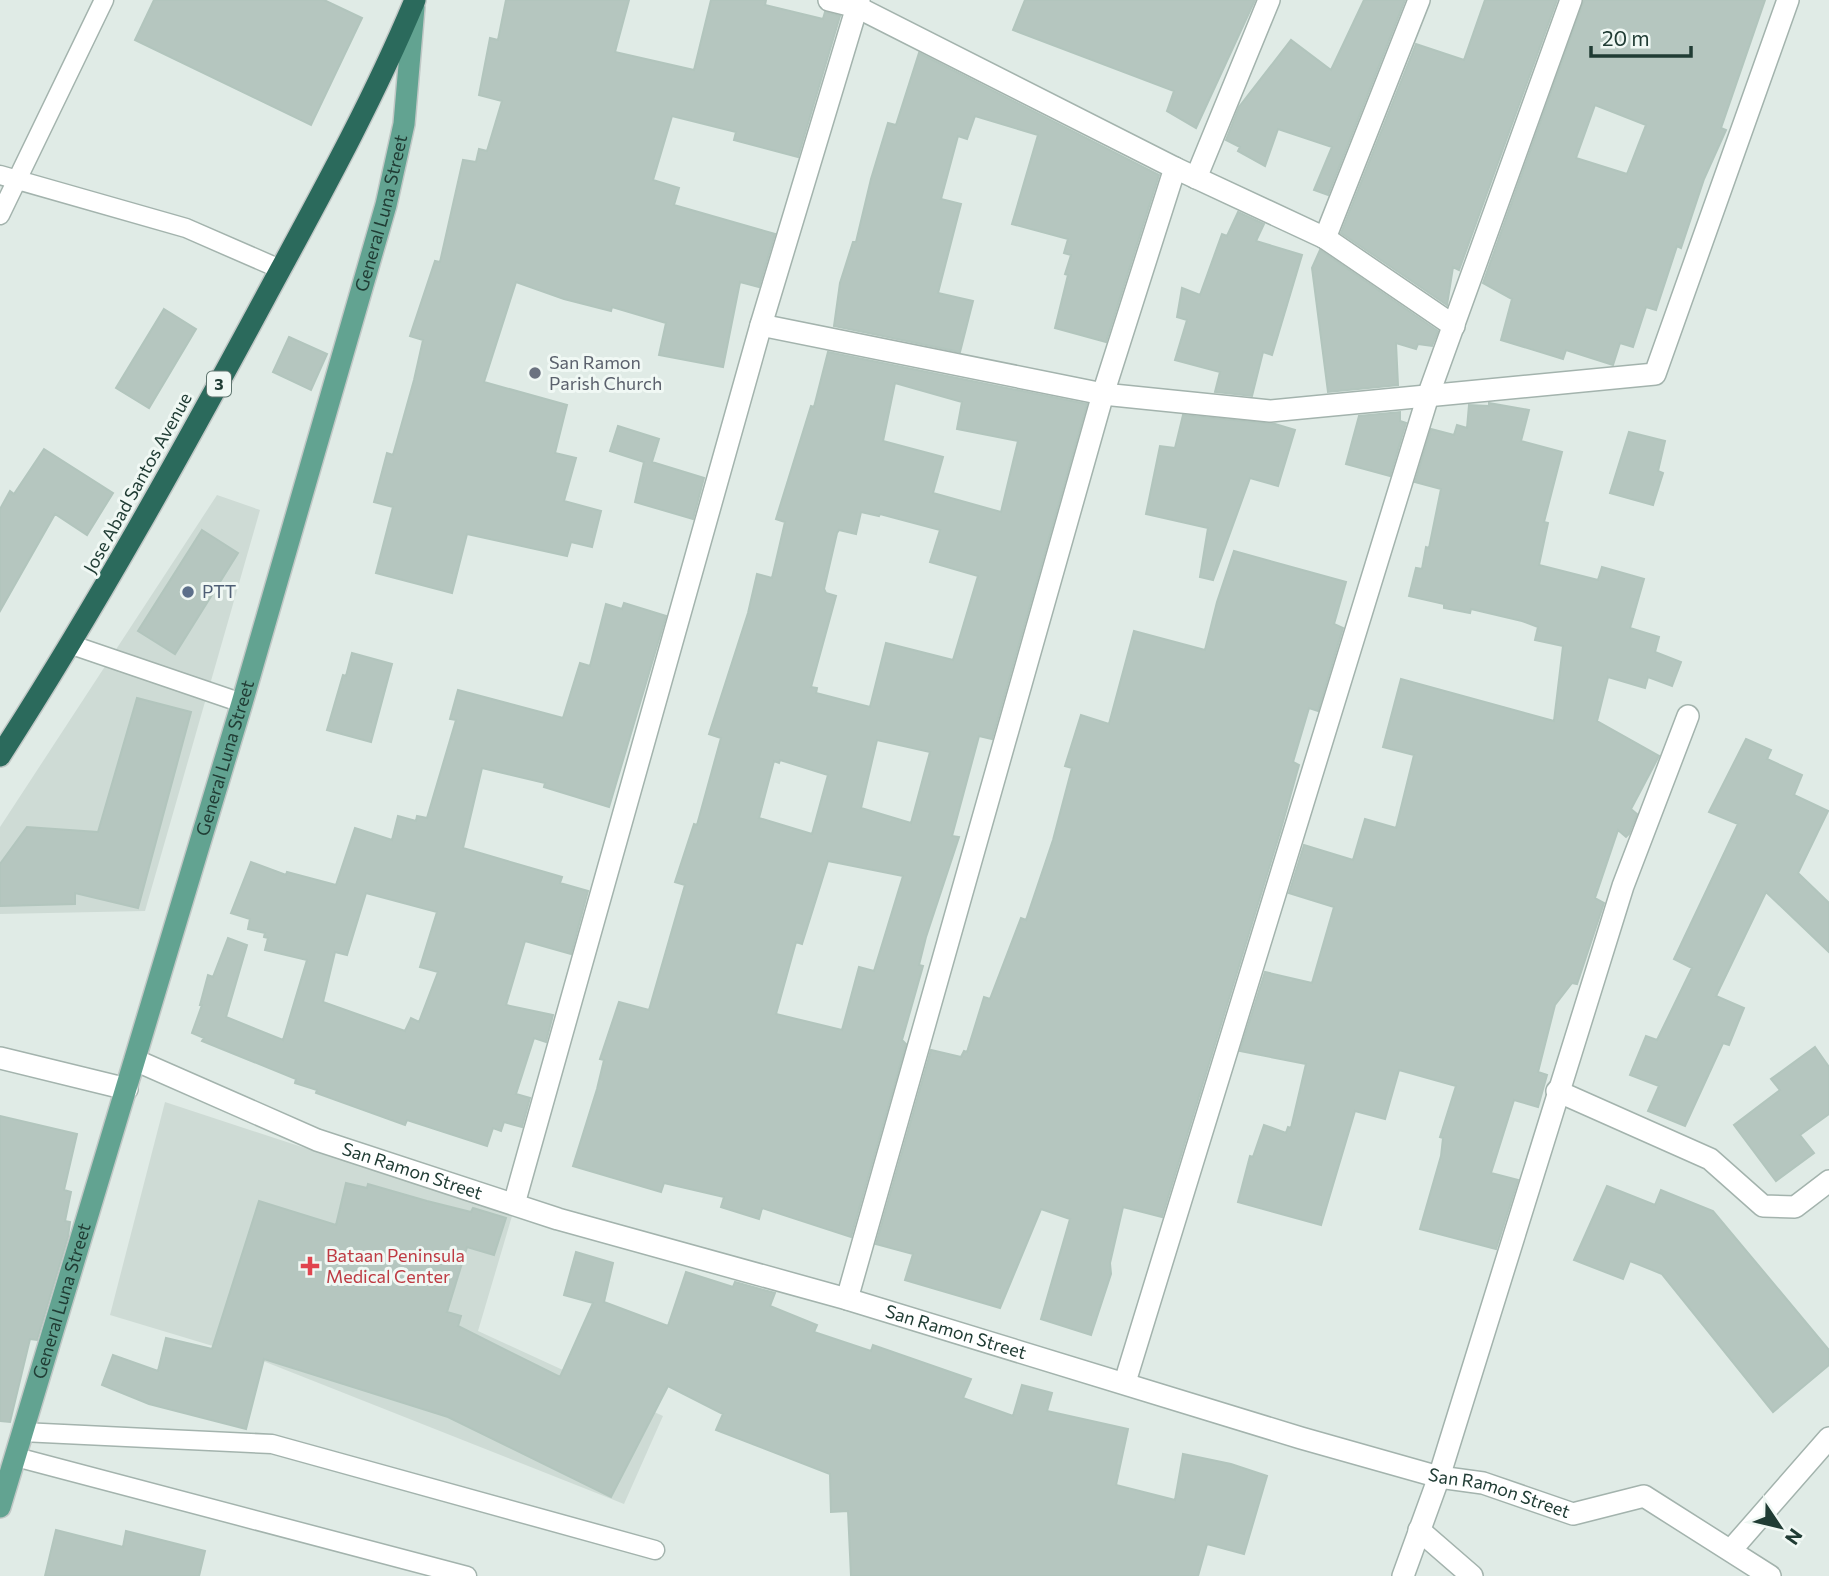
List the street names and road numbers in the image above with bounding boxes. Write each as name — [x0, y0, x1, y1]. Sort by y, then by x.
street label: General Luna Street — [350, 132, 411, 294]
road number: 3 — [207, 372, 231, 396]
street label: Jose Abad Santos Avenue — [78, 388, 196, 577]
street label: General Luna Street — [191, 677, 258, 838]
street label: San Ramon Street — [340, 1137, 486, 1204]
street label: General Luna Street — [27, 1220, 95, 1381]
street label: San Ramon Street — [883, 1299, 1029, 1363]
street label: San Ramon Street — [1426, 1463, 1573, 1522]

